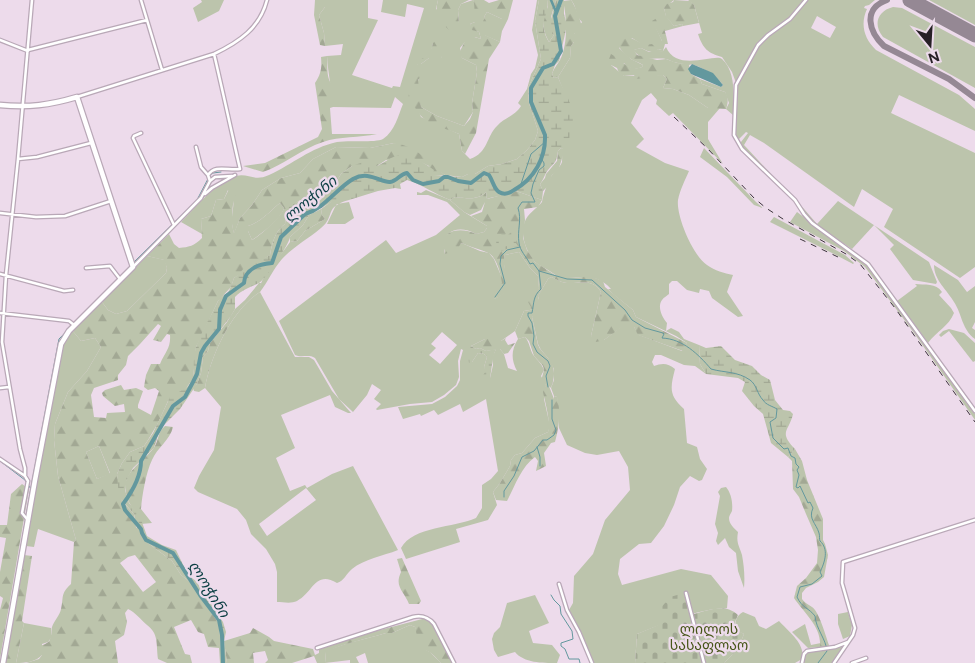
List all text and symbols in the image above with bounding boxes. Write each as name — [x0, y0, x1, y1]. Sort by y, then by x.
north arrow — [905, 20, 955, 70]
text: N — [926, 47, 942, 67]
water label: ლოჭინი — [280, 171, 341, 226]
water label: ლოჭინი — [185, 557, 234, 622]
park label: ლილოს სასაფლაო — [670, 621, 748, 654]

